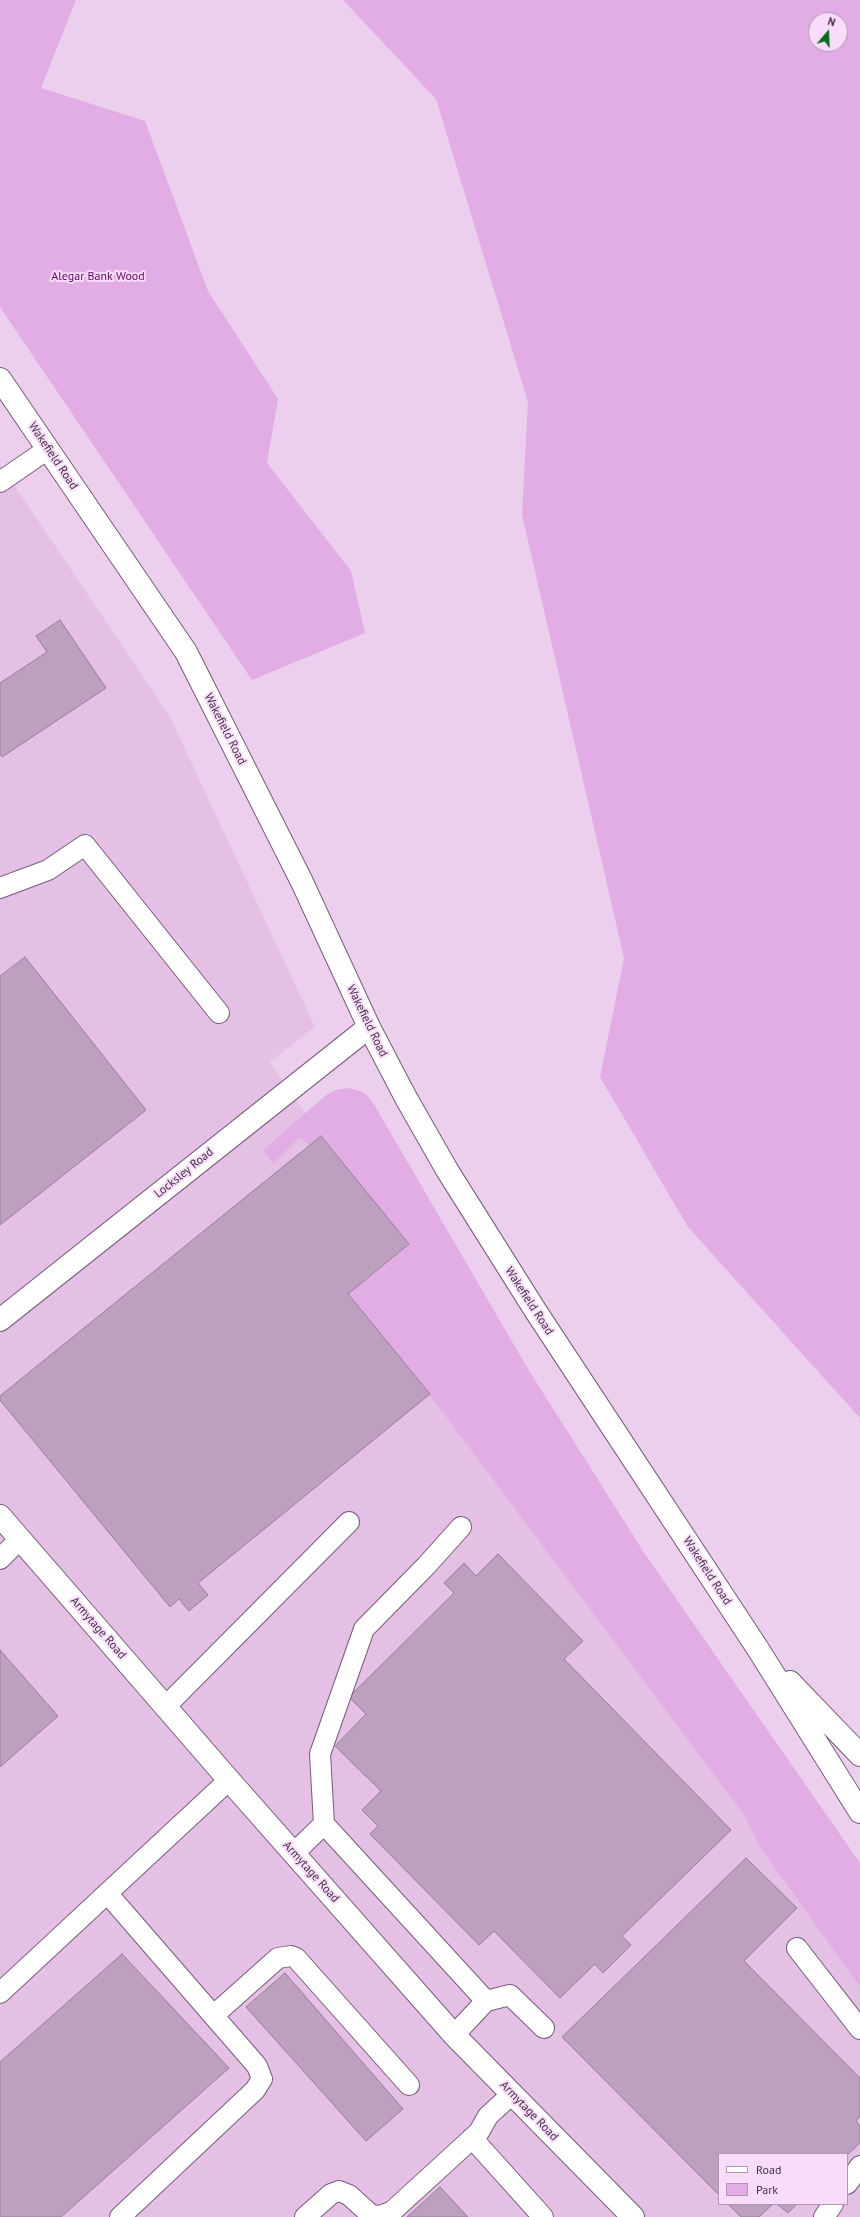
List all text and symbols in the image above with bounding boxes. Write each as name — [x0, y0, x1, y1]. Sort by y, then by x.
north arrow — [808, 12, 848, 52]
text: N — [826, 14, 837, 29]
park label: Alegar Bank Wood — [51, 270, 145, 284]
street label: Wakefield Road — [25, 420, 81, 492]
street label: Wakefield Road — [201, 691, 249, 767]
street label: Wakefield Road — [343, 983, 391, 1059]
street label: Locksley Road — [152, 1145, 216, 1201]
street label: Wakefield Road — [502, 1264, 556, 1338]
street label: Wakefield Road — [680, 1534, 734, 1608]
street label: Armytage Road — [67, 1594, 129, 1662]
street label: Armytage Road — [280, 1838, 342, 1906]
street label: Armytage Road — [497, 2078, 561, 2144]
legend — [718, 2153, 848, 2205]
text: Road — [756, 2162, 781, 2177]
text: Park — [756, 2182, 778, 2197]

